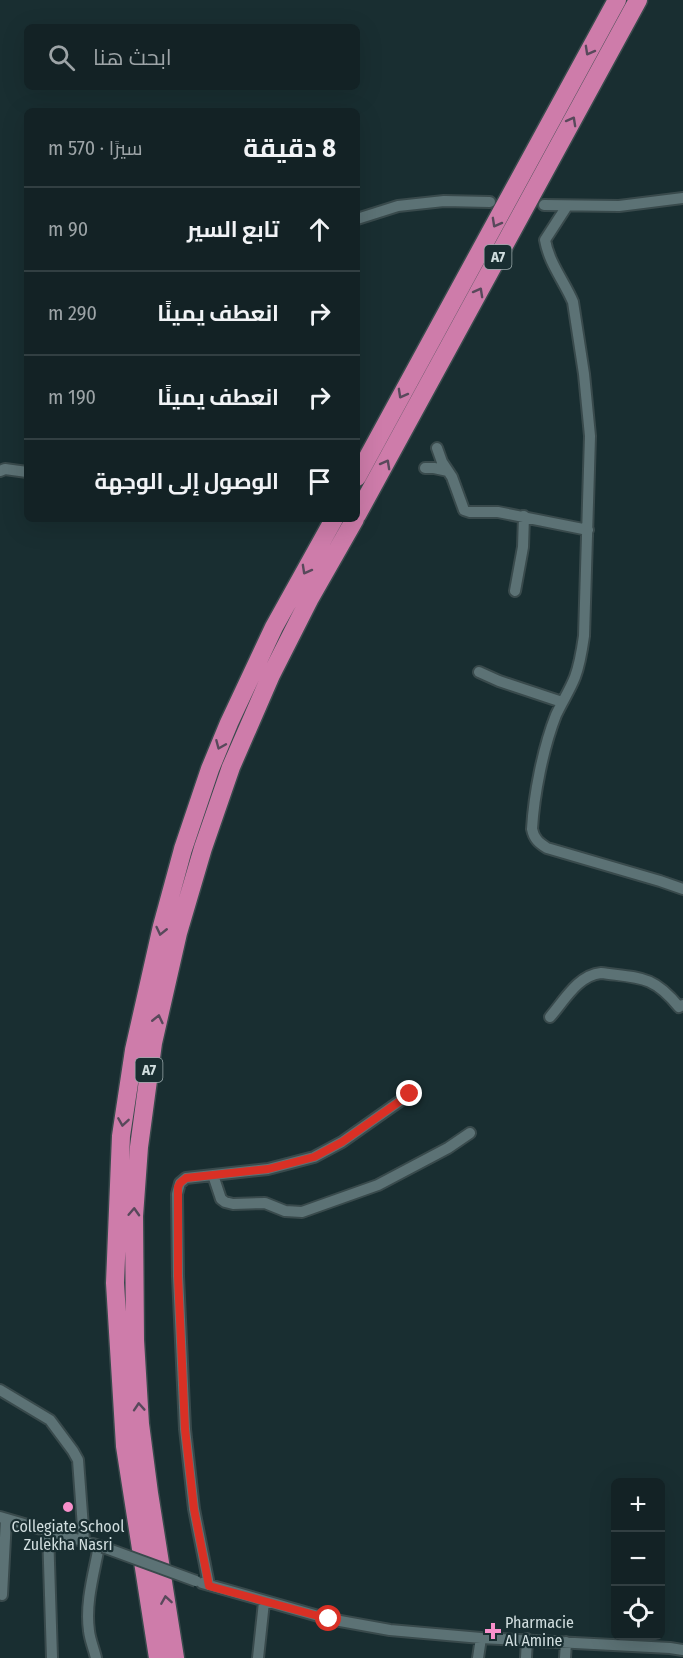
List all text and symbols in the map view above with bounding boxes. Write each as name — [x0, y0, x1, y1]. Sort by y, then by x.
search box — [24, 24, 360, 90]
icon: search — [45, 41, 78, 74]
text: ابحث هنا — [93, 44, 172, 71]
one-way arrow — [585, 45, 596, 56]
one-way arrow — [565, 117, 576, 127]
text: 8 دقيقة — [243, 133, 336, 164]
text: سيرًا · 570 m — [48, 136, 143, 160]
icon: ahead — [303, 213, 336, 246]
text: تابع السير — [187, 216, 279, 243]
one-way arrow — [492, 216, 503, 227]
text: 90 m — [48, 217, 88, 241]
road number: A7 — [484, 245, 512, 269]
one-way arrow — [472, 288, 483, 299]
icon: right — [303, 297, 336, 330]
text: انعطف يمينًا — [157, 300, 279, 327]
text: 290 m — [48, 301, 97, 325]
icon: right — [303, 381, 336, 414]
text: انعطف يمينًا — [157, 384, 279, 411]
text: 190 m — [48, 385, 96, 409]
one-way arrow — [398, 388, 410, 398]
one-way arrow — [379, 459, 390, 470]
icon: arrive — [303, 465, 336, 498]
text: الوصول إلى الوجهة — [95, 468, 279, 495]
one-way arrow — [302, 564, 313, 574]
one-way arrow — [215, 739, 227, 750]
one-way arrow — [155, 925, 168, 935]
one-way arrow — [151, 1014, 164, 1024]
road number: A7 — [136, 1058, 162, 1082]
route end — [396, 1080, 422, 1106]
one-way arrow — [118, 1117, 130, 1127]
one-way arrow — [128, 1208, 141, 1217]
one-way arrow — [133, 1403, 146, 1412]
map controls — [611, 1478, 665, 1640]
button: + — [611, 1478, 665, 1532]
marker: Collegiate School Zulekha Nasri — [61, 1500, 75, 1514]
place label: Collegiate School Zulekha Nasri — [12, 1517, 124, 1554]
button: − — [611, 1532, 665, 1586]
button: locate — [611, 1586, 665, 1640]
one-way arrow — [160, 1596, 172, 1605]
route start — [315, 1605, 341, 1631]
place label: Pharmacie Al Amine — [505, 1613, 574, 1650]
marker: Pharmacie Al Amine — [486, 1624, 500, 1638]

